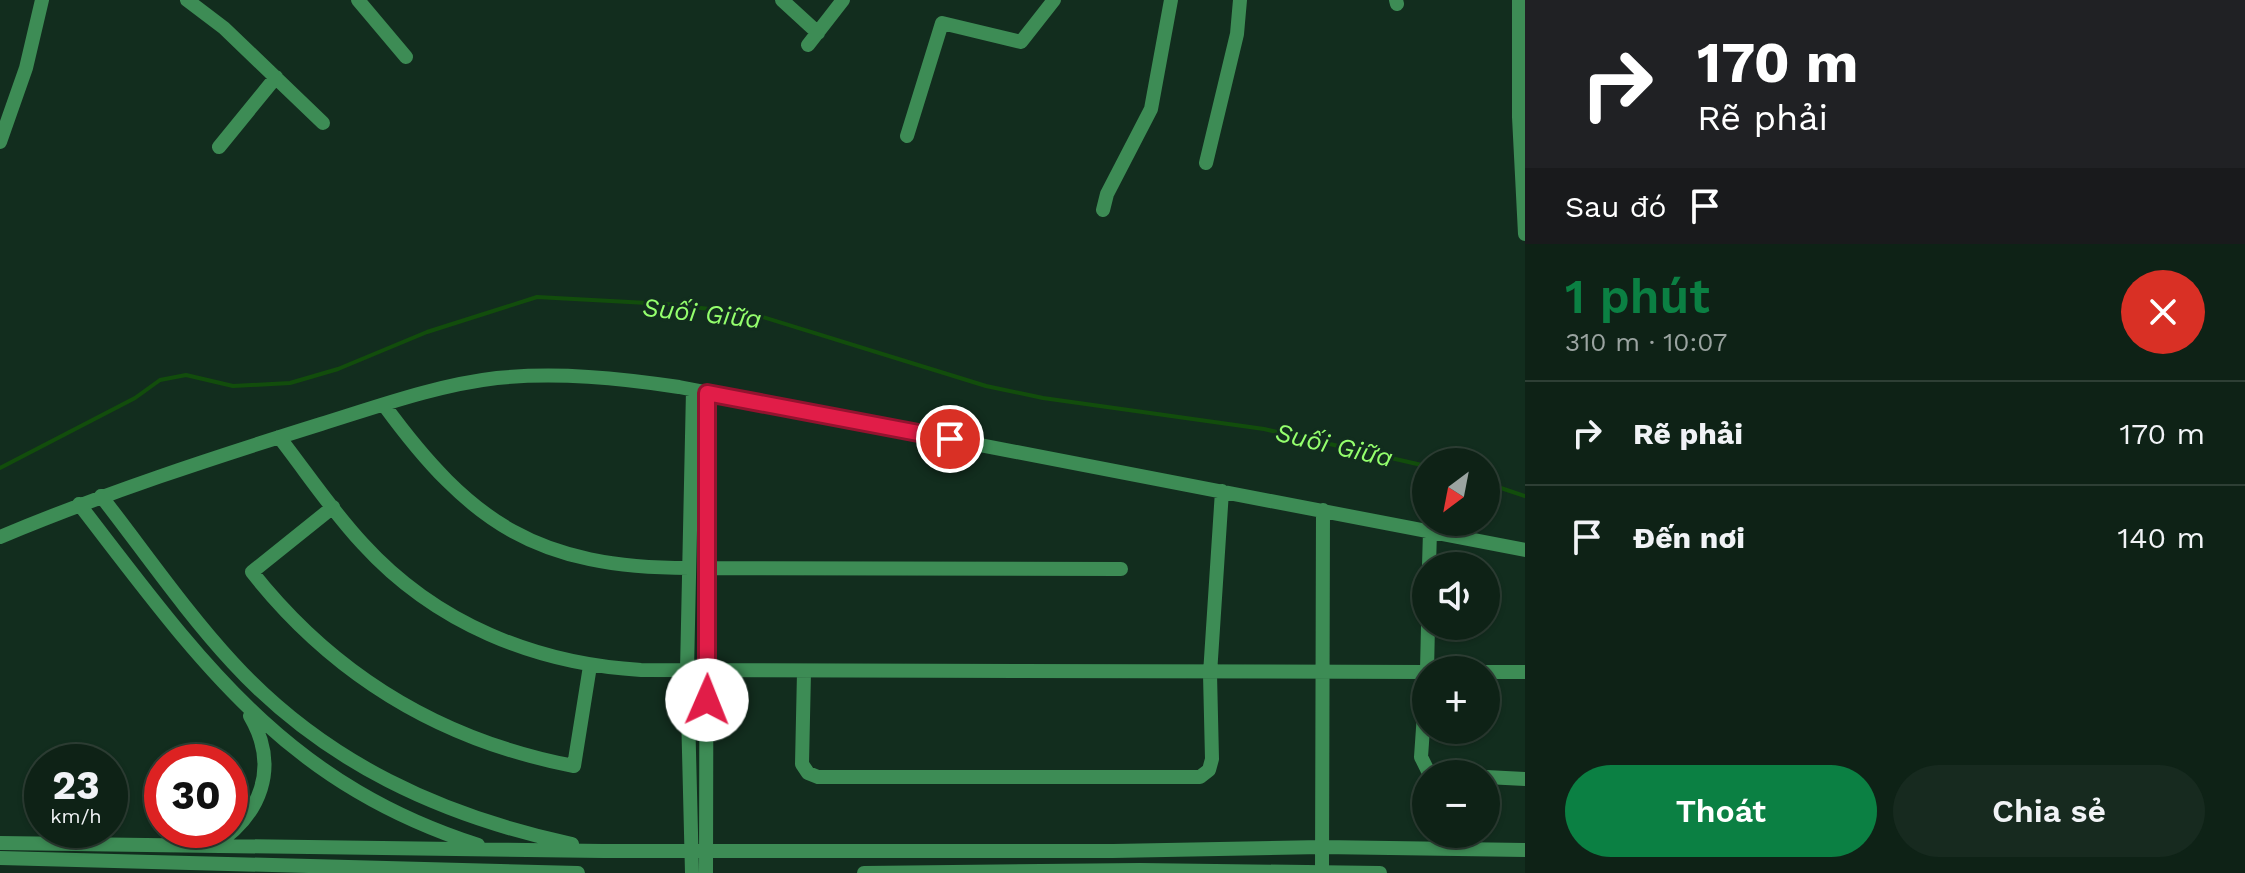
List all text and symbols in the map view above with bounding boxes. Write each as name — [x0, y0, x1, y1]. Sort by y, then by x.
text: 170 m — [1697, 30, 1859, 96]
icon: right — [1565, 32, 1669, 136]
text: Rẽ phải — [1697, 97, 1828, 139]
icon: arrive — [1683, 184, 1727, 228]
text: Sau đó — [1565, 189, 1667, 224]
text: 1 phút — [1565, 268, 1710, 325]
button: close — [2121, 270, 2205, 354]
water label: Suối Giữa — [641, 292, 763, 334]
text: 310 m · 10:07 — [1565, 327, 1727, 357]
pin — [916, 405, 984, 473]
icon: right — [1565, 411, 1609, 455]
text: Rẽ phải — [1633, 416, 1743, 451]
text: 170 m — [2120, 416, 2205, 451]
icon: arrive — [928, 417, 972, 461]
water label: Suối Giữa — [1272, 417, 1396, 473]
north arrow — [1412, 448, 1500, 536]
map controls — [1412, 448, 1500, 848]
icon: arrive — [1565, 515, 1609, 559]
text: Đến nơi — [1633, 520, 1745, 555]
text: 140 m — [2117, 520, 2205, 555]
button: sound — [1412, 552, 1500, 640]
button: + — [1412, 656, 1500, 744]
position arrow — [665, 658, 749, 742]
speed limit sign: 30 — [144, 744, 248, 848]
button: − — [1412, 760, 1500, 848]
text: 23 — [52, 762, 100, 809]
button: Thoát — [1565, 765, 1877, 857]
button: Chia sẻ — [1893, 765, 2205, 857]
text: km/h — [50, 804, 102, 828]

